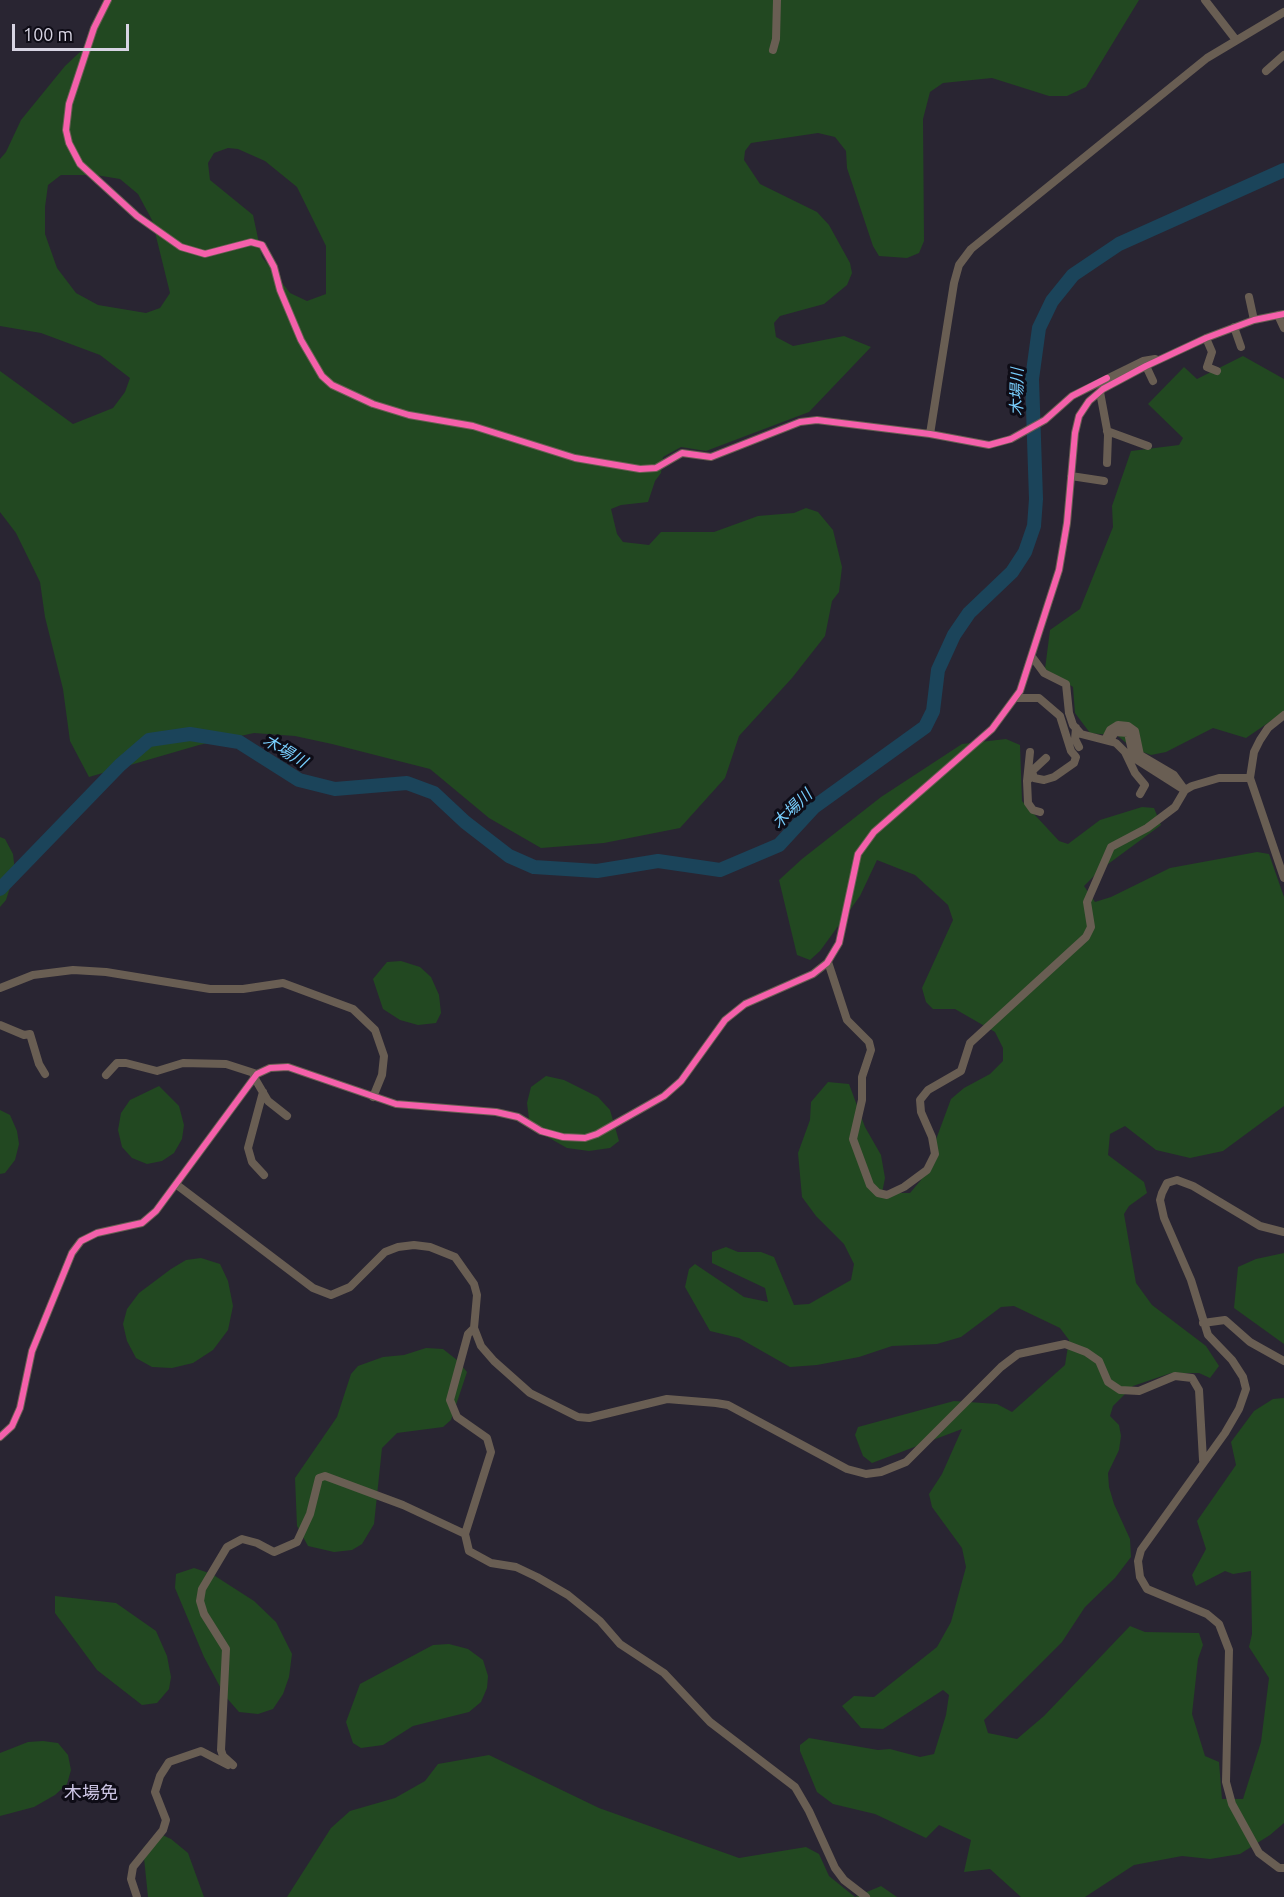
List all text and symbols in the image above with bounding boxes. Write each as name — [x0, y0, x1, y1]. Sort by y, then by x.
scale bar — [15, 12, 132, 50]
text: 100 m — [23, 24, 73, 44]
water label: 木場川 — [1007, 368, 1027, 416]
water label: 木場川 — [259, 730, 311, 772]
water label: 木場川 — [768, 785, 816, 833]
district label: 木場免 — [64, 1782, 118, 1804]

